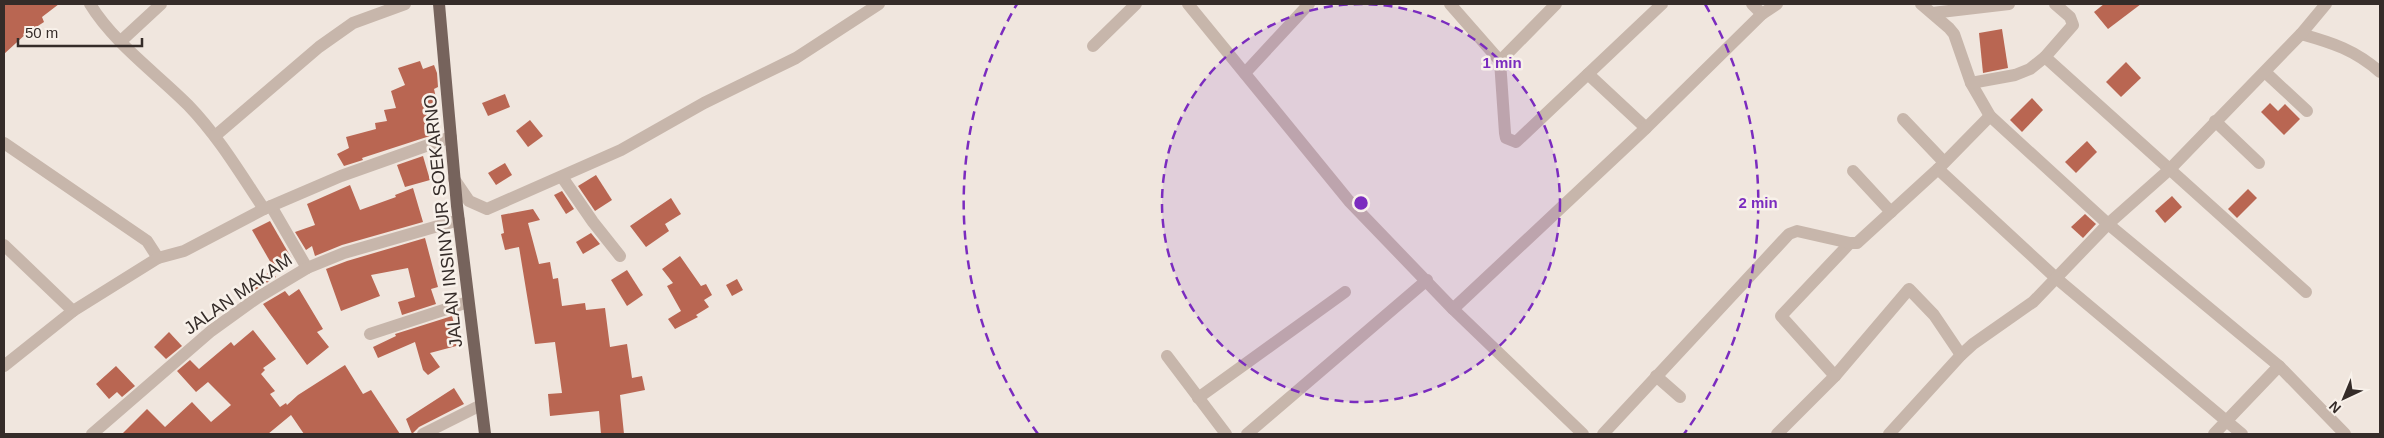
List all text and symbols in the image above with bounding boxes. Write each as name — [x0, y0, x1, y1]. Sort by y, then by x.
scale bar — [18, 15, 141, 47]
text: 50 m — [25, 24, 58, 41]
text: 1 min — [1482, 54, 1522, 71]
street label: JALAN INSINYUR SOEKARNO — [420, 94, 466, 348]
centre of rings — [1352, 194, 1370, 212]
text: 2 min — [1738, 194, 1778, 211]
street label: JALAN MAKAM — [180, 249, 296, 339]
north arrow — [2319, 373, 2369, 423]
text: N — [2326, 398, 2344, 417]

